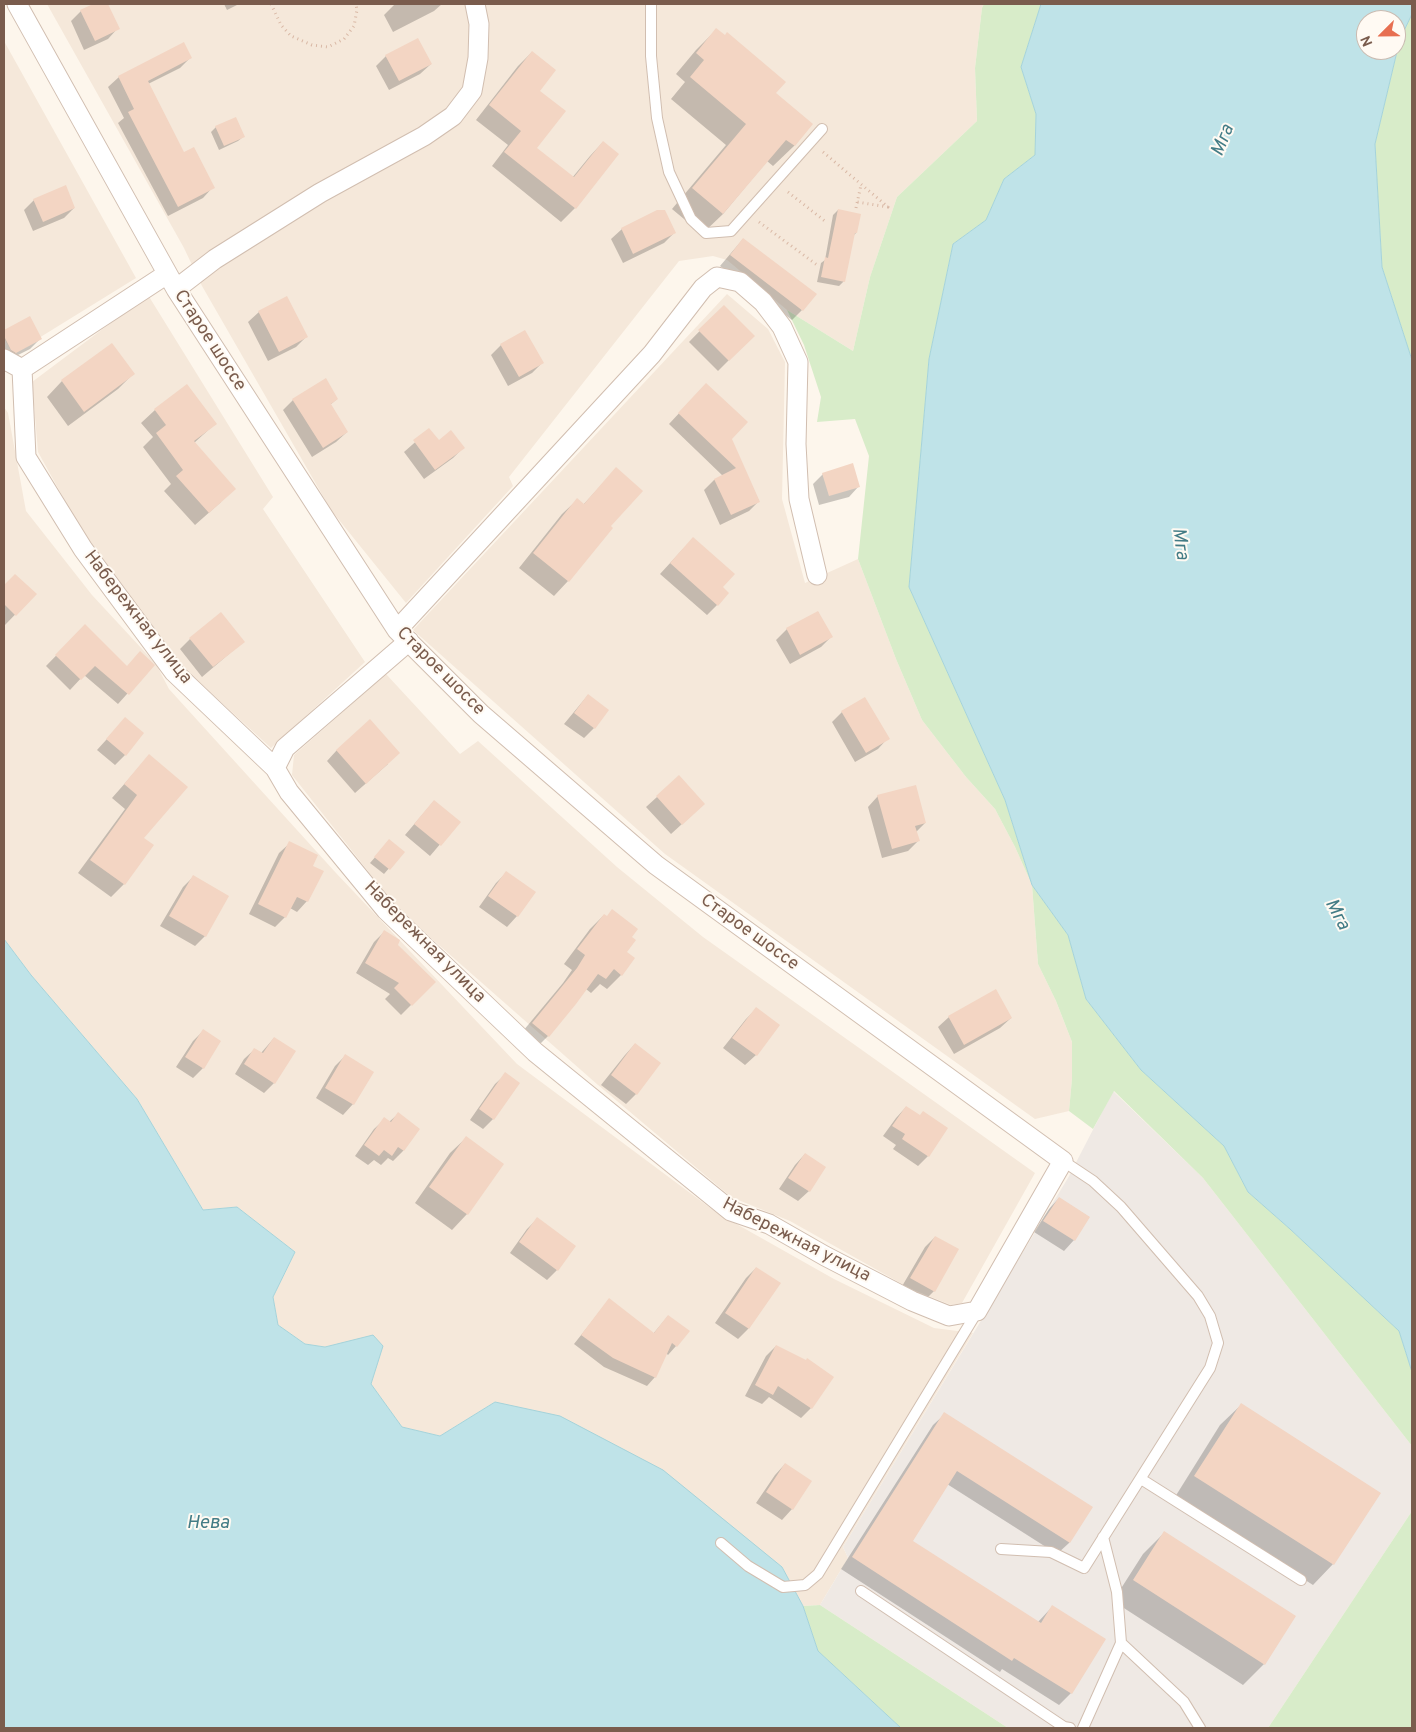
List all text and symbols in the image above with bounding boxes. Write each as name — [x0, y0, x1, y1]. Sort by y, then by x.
north arrow — [1356, 10, 1406, 60]
text: N — [1358, 33, 1377, 49]
water label: Мга — [1207, 122, 1241, 160]
street label: Старое шоссе — [168, 286, 250, 396]
water label: Мга — [1165, 526, 1193, 562]
street label: Набережная улица — [78, 547, 196, 689]
street label: Старое шоссе — [391, 623, 489, 721]
street label: Набережная улица — [359, 878, 489, 1008]
street label: Старое шоссе — [696, 890, 802, 976]
water label: Мга — [1318, 895, 1354, 935]
street label: Набережная улица — [718, 1194, 874, 1288]
water label: Нева — [187, 1513, 229, 1535]

